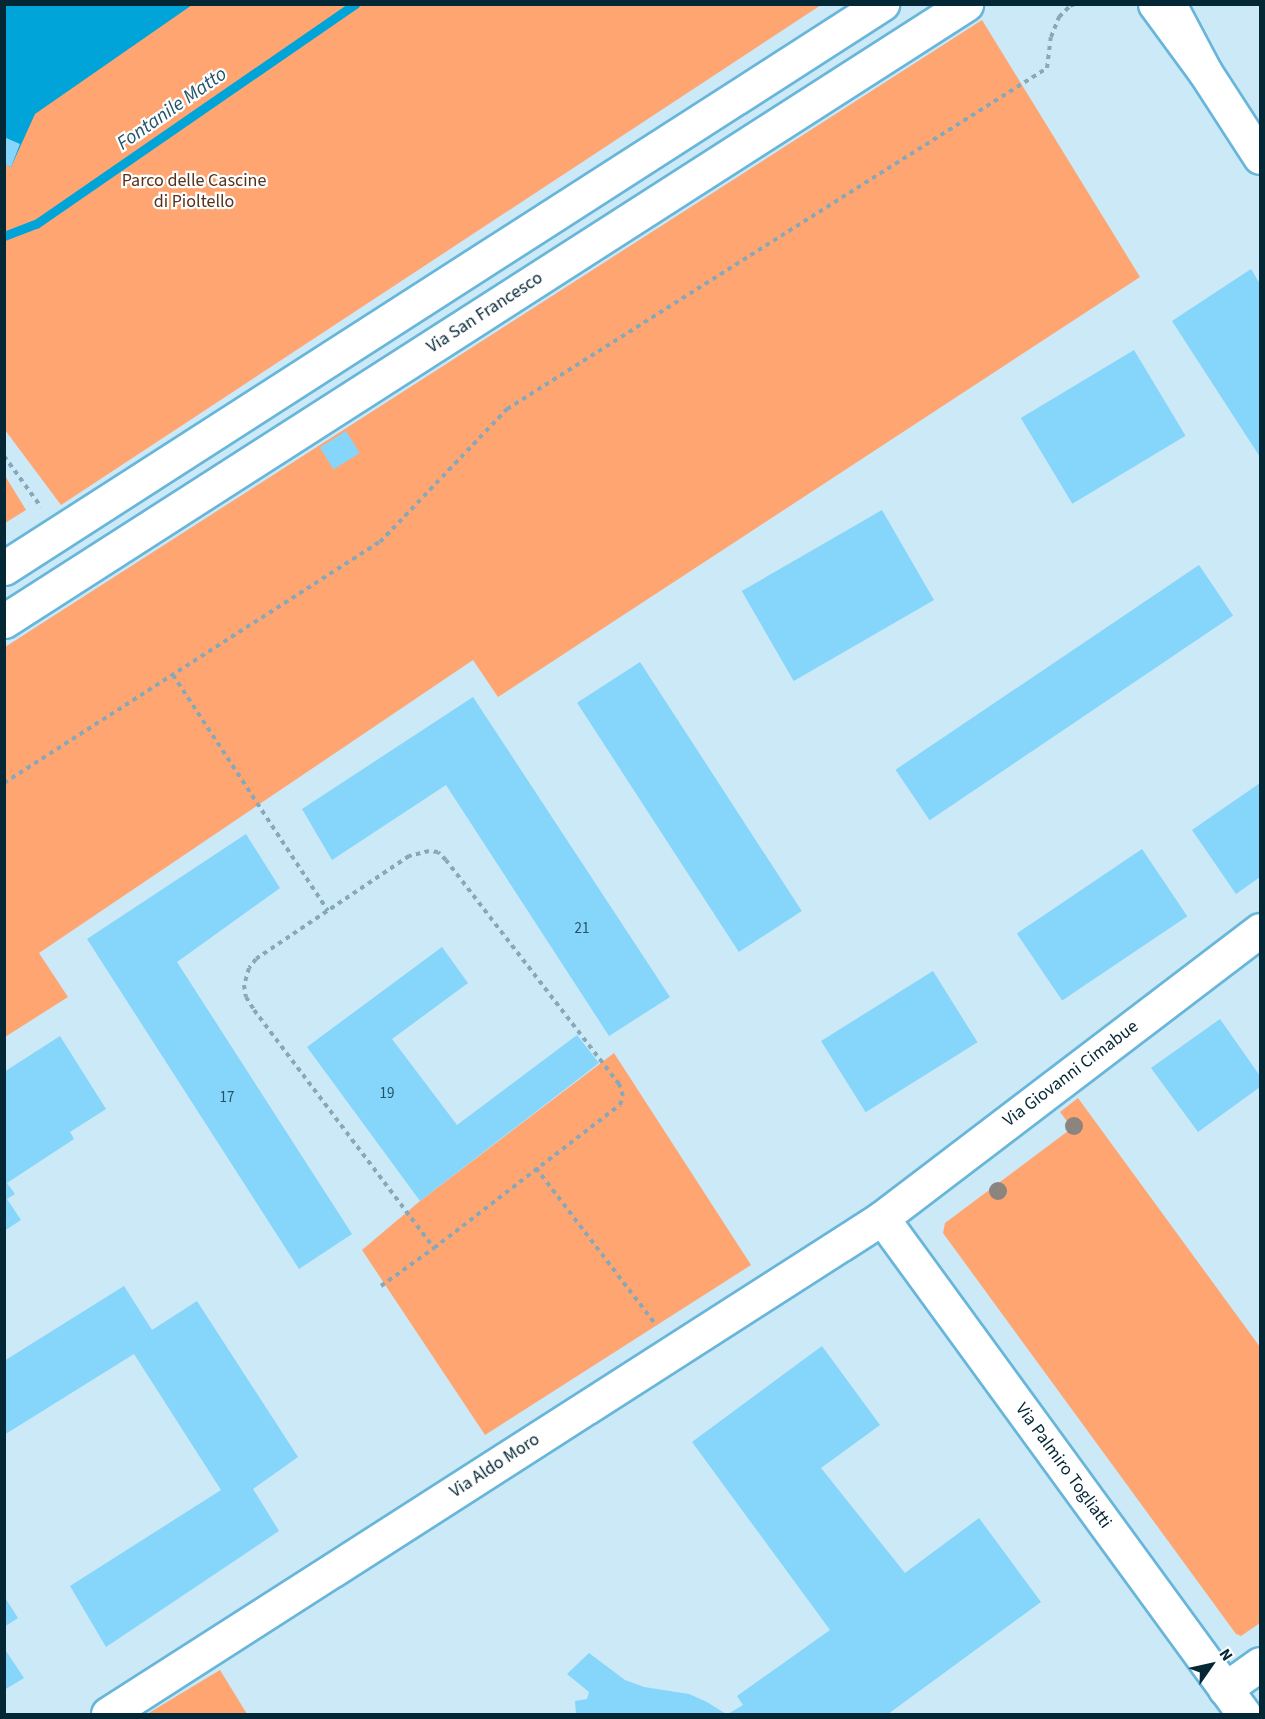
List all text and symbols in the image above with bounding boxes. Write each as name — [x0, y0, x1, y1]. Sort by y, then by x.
water label: Fontanile Matto — [112, 62, 232, 156]
park label: Parco delle Cascine di Pioltello — [122, 171, 266, 213]
street label: Via San Francesco — [423, 268, 547, 358]
house number: 21 — [575, 920, 589, 938]
street label: Via Giovanni Cimabue — [999, 1016, 1143, 1132]
house number: 19 — [380, 1085, 394, 1103]
house number: 17 — [220, 1089, 234, 1107]
street label: Via Palmiro Togliatti — [1010, 1399, 1116, 1533]
street label: Via Aldo Moro — [446, 1429, 544, 1503]
north arrow — [1181, 1635, 1241, 1695]
text: N — [1214, 1644, 1238, 1665]

